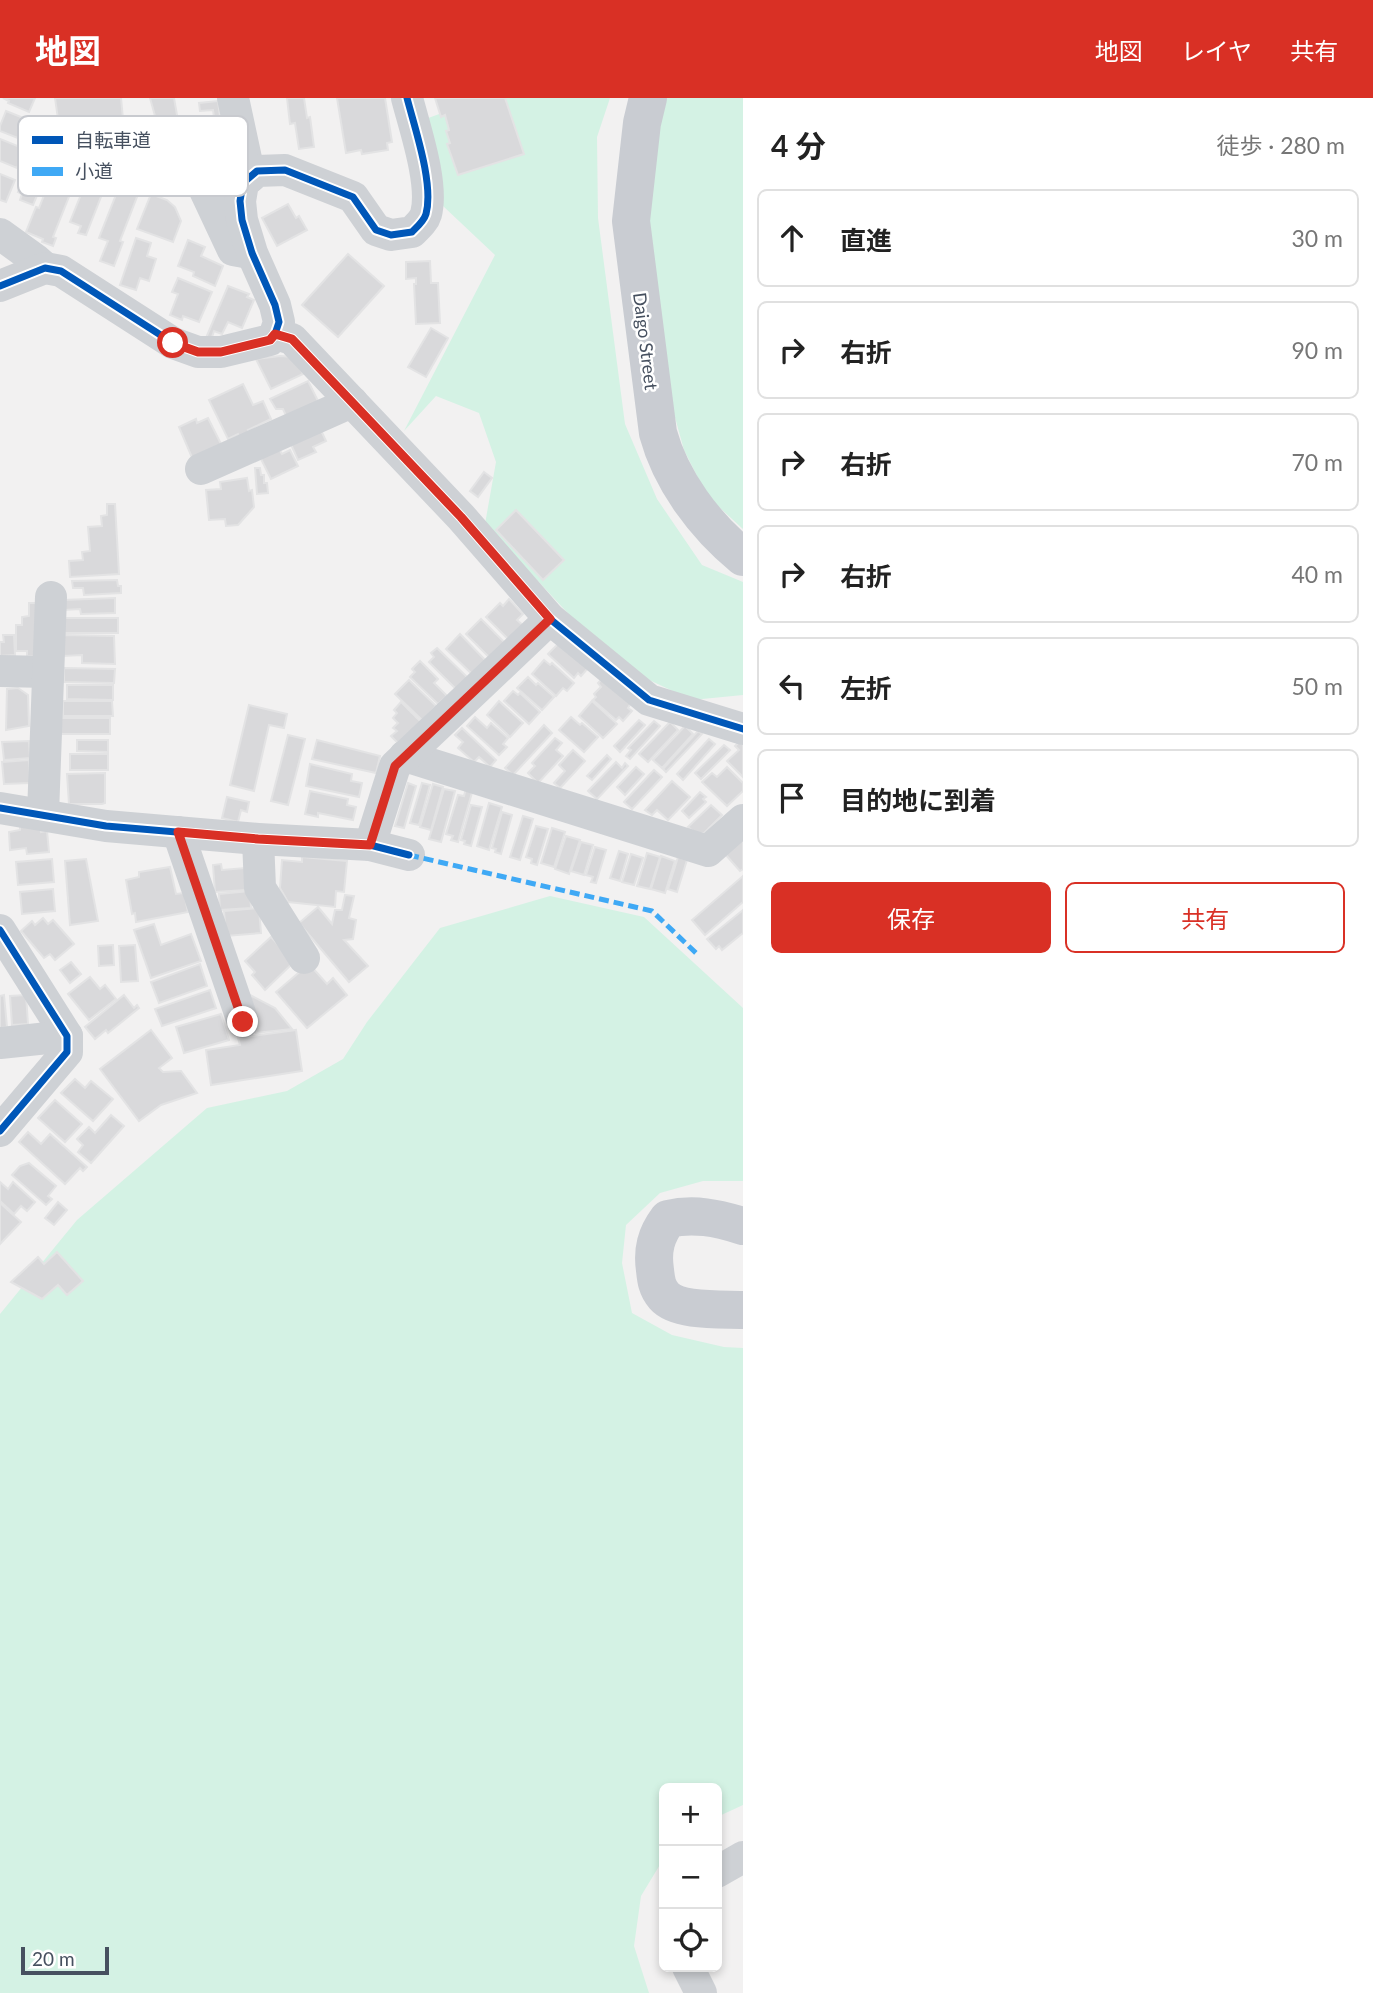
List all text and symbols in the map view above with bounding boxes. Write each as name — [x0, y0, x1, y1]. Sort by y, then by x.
text: 地図 — [35, 30, 101, 70]
text: 地図 — [1095, 36, 1143, 65]
text: レイヤ — [1181, 36, 1252, 65]
text: 共有 — [1290, 36, 1338, 65]
legend — [18, 116, 248, 196]
text: 4 分 — [771, 127, 826, 163]
text: 自転車道 — [75, 128, 151, 151]
text: 徒歩 · 280 m — [1216, 131, 1345, 159]
text: 小道 — [75, 159, 113, 182]
icon: ahead — [773, 219, 811, 257]
text: 直進 — [840, 224, 892, 256]
text: 30 m — [1292, 224, 1343, 252]
street label: Daigo Street — [629, 291, 663, 392]
route start — [157, 327, 188, 358]
icon: right — [773, 331, 811, 369]
text: 右折 — [840, 336, 892, 368]
text: 90 m — [1292, 336, 1343, 364]
icon: right — [773, 443, 811, 481]
text: 右折 — [840, 448, 892, 480]
text: 70 m — [1292, 448, 1343, 476]
icon: right — [773, 555, 811, 593]
text: 右折 — [840, 560, 892, 592]
text: 40 m — [1292, 560, 1343, 588]
icon: left — [773, 667, 811, 705]
text: 左折 — [840, 672, 892, 704]
text: 50 m — [1292, 672, 1343, 700]
icon: arrive — [773, 779, 811, 817]
text: 目的地に到着 — [840, 784, 996, 816]
button: 保存 — [771, 882, 1051, 953]
button: 共有 — [1065, 882, 1345, 953]
route end — [227, 1006, 258, 1037]
map controls — [659, 1783, 722, 1972]
button: + — [659, 1783, 722, 1846]
button: − — [659, 1846, 722, 1909]
button: locate — [659, 1909, 722, 1972]
scale bar — [21, 1944, 108, 1976]
text: 20 m — [32, 1947, 75, 1970]

